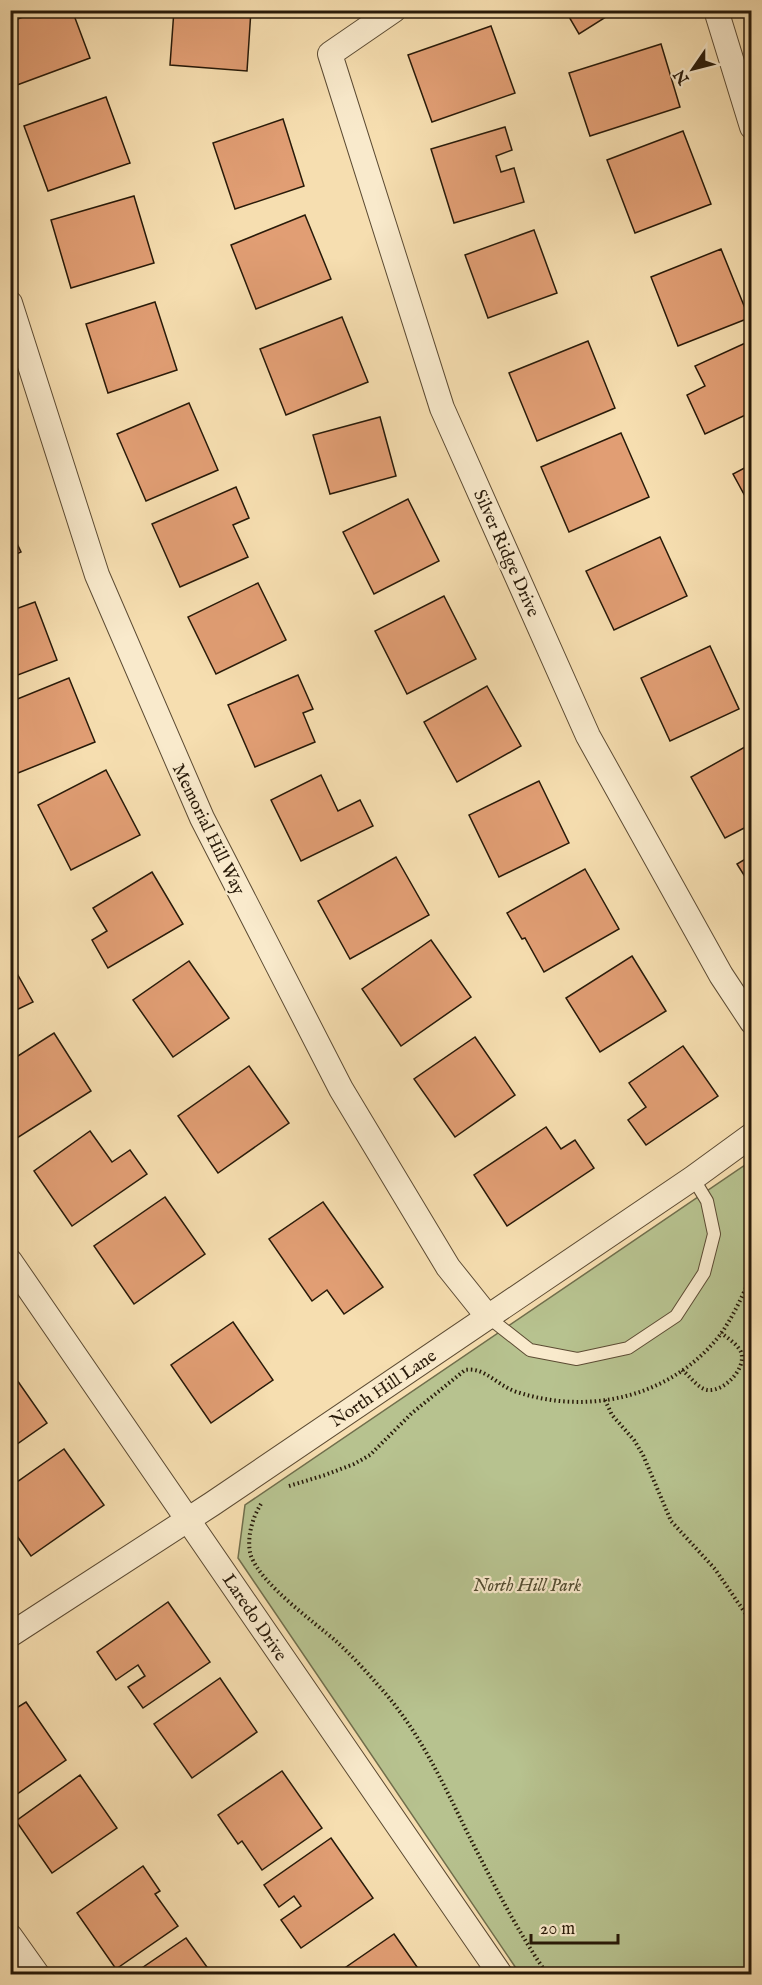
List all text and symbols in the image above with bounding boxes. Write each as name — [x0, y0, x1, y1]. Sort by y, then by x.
north arrow — [663, 39, 723, 99]
text: N — [670, 65, 695, 89]
street label: Silver Ridge Drive — [467, 486, 544, 621]
street label: Memorial Hill Way — [166, 760, 249, 899]
street label: North Hill Lane — [326, 1345, 441, 1433]
street label: Laredo Drive — [216, 1570, 291, 1666]
park label: North Hill Park — [473, 1575, 581, 1598]
scale bar — [531, 1907, 618, 1945]
text: 20 m — [540, 1918, 575, 1941]

